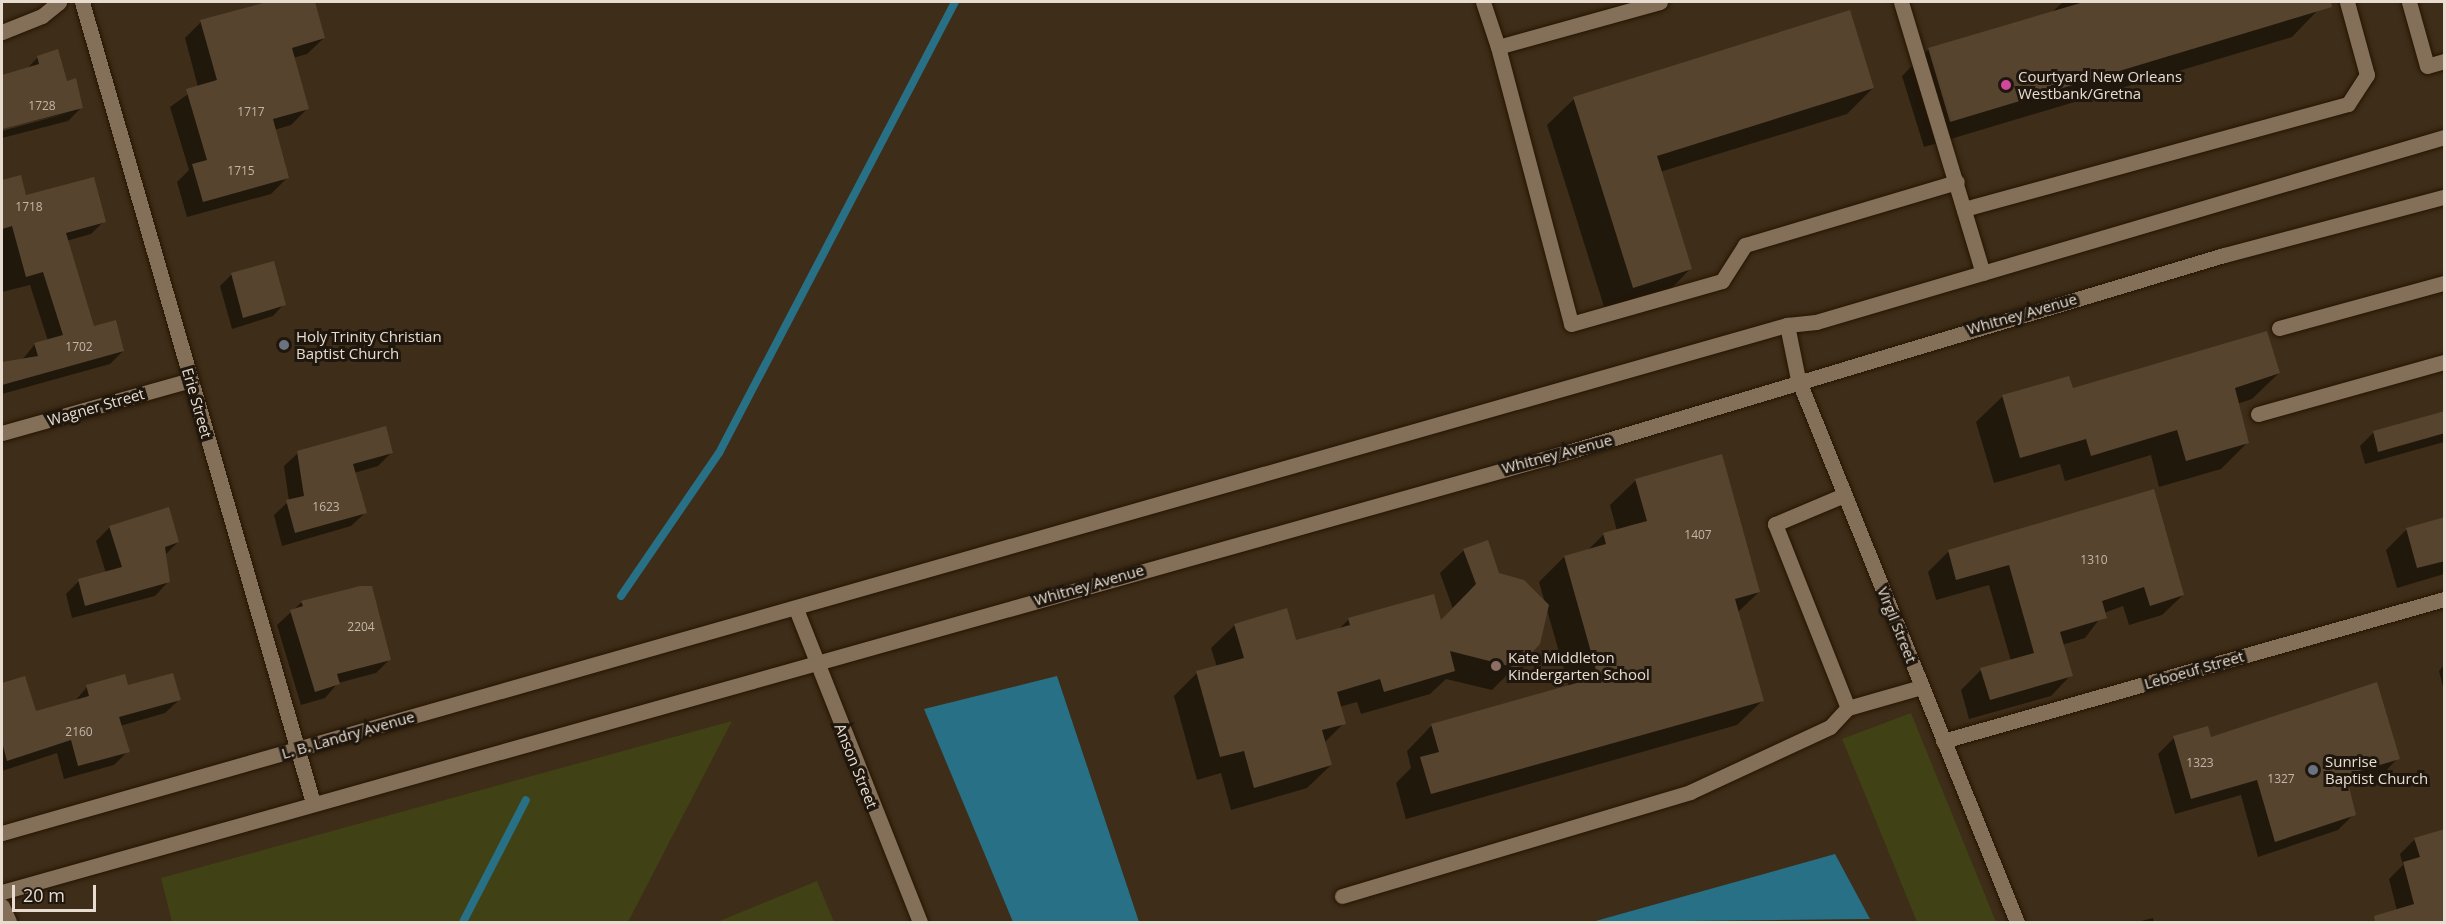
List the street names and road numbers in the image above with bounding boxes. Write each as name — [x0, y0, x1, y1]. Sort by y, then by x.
street label: Whitney Avenue — [1965, 290, 2079, 338]
street label: Erie Street — [178, 366, 216, 440]
street label: Wagner Street — [46, 385, 146, 429]
street label: Whitney Avenue — [1500, 431, 1614, 477]
street label: Whitney Avenue — [1032, 561, 1146, 609]
street label: Virgil Street — [1874, 584, 1920, 666]
street label: Leboeuf Street — [2142, 647, 2246, 693]
street label: L. B. Landry Avenue — [279, 707, 417, 763]
street label: Anson Street — [831, 721, 881, 811]

